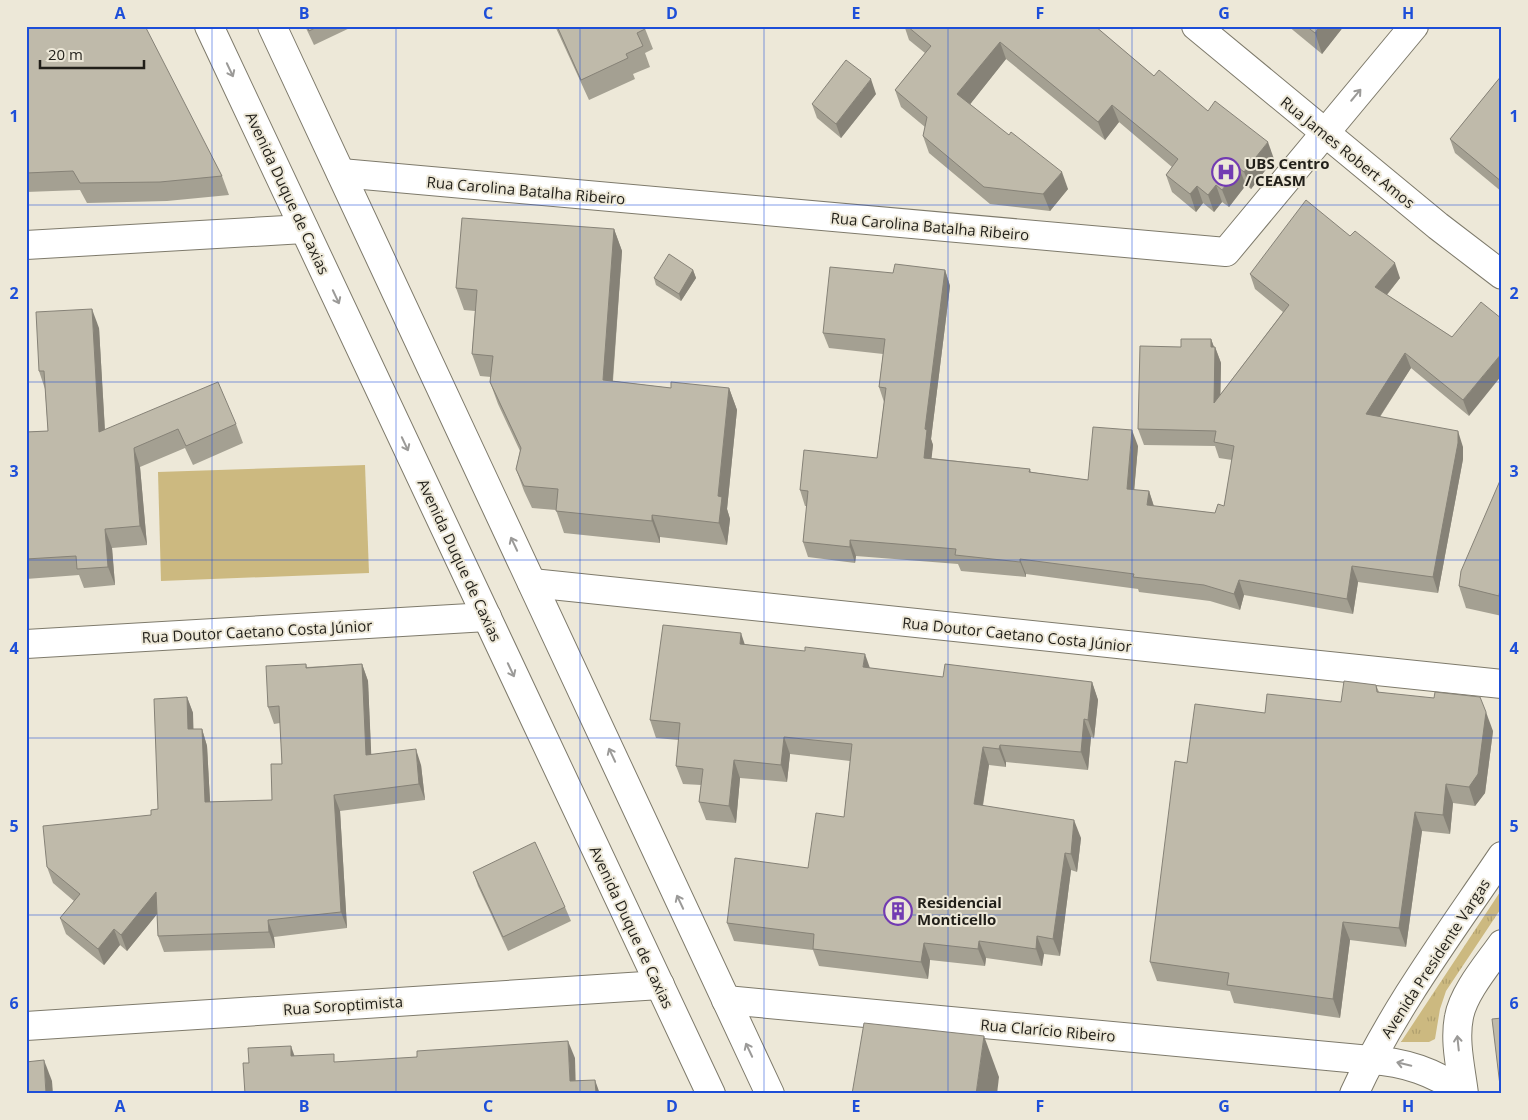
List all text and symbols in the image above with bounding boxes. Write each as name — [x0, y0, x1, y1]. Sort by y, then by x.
text: A — [114, 2, 126, 24]
text: B — [299, 2, 309, 24]
text: C — [483, 2, 493, 24]
text: D — [666, 2, 678, 24]
text: E — [852, 2, 861, 24]
text: F — [1036, 2, 1044, 24]
text: G — [1218, 2, 1230, 24]
text: H — [1402, 2, 1414, 24]
scale bar — [40, 38, 144, 70]
text: 20 m — [48, 44, 83, 64]
one-way arrow — [225, 62, 235, 77]
one-way arrow — [1351, 89, 1362, 102]
street label: Rua James Robert Amos — [1277, 92, 1419, 212]
text: 1 — [9, 105, 19, 127]
text: 1 — [1509, 105, 1519, 127]
street label: Avenida Duque de Caxias — [242, 109, 334, 277]
place label: UBS Centro / CEASM — [1245, 153, 1329, 190]
hospital icon: UBS Centro / CEASM — [1211, 157, 1241, 187]
street label: Rua Carolina Batalha Ribeiro — [426, 171, 626, 209]
street label: Rua Carolina Batalha Ribeiro — [830, 207, 1030, 245]
text: 2 — [9, 282, 19, 304]
text: 2 — [1509, 282, 1519, 304]
one-way arrow — [332, 289, 341, 304]
one-way arrow — [401, 436, 410, 451]
text: 3 — [9, 460, 19, 482]
text: 3 — [1509, 460, 1519, 482]
street label: Avenida Duque de Caxias — [414, 476, 506, 644]
one-way arrow — [509, 537, 518, 552]
street label: Rua Doutor Caetano Costa Júnior — [901, 612, 1133, 656]
street label: Rua Doutor Caetano Costa Júnior — [141, 615, 373, 647]
text: 4 — [9, 637, 19, 659]
text: 4 — [1509, 637, 1519, 659]
one-way arrow — [507, 662, 517, 677]
one-way arrow — [607, 748, 616, 763]
text: 5 — [9, 815, 19, 837]
text: 5 — [1509, 815, 1519, 837]
street label: Avenida Duque de Caxias — [586, 843, 678, 1011]
street label: Avenida Presidente Vargas — [1376, 875, 1494, 1041]
place label: Residencial Monticello — [917, 892, 1002, 929]
one-way arrow — [675, 895, 685, 910]
building icon: Residencial Monticello — [883, 896, 913, 926]
street label: Rua Soroptimista — [282, 991, 404, 1019]
text: 6 — [9, 992, 19, 1014]
text: 6 — [1509, 992, 1519, 1014]
street label: Rua Clarício Ribeiro — [980, 1014, 1116, 1046]
one-way arrow — [1453, 1036, 1463, 1052]
one-way arrow — [744, 1042, 754, 1057]
one-way arrow — [1397, 1059, 1413, 1068]
text: A — [114, 1095, 126, 1117]
text: B — [299, 1095, 309, 1117]
text: C — [483, 1095, 493, 1117]
text: D — [666, 1095, 678, 1117]
text: E — [852, 1095, 861, 1117]
text: F — [1036, 1095, 1044, 1117]
text: G — [1218, 1095, 1230, 1117]
text: H — [1402, 1095, 1414, 1117]

